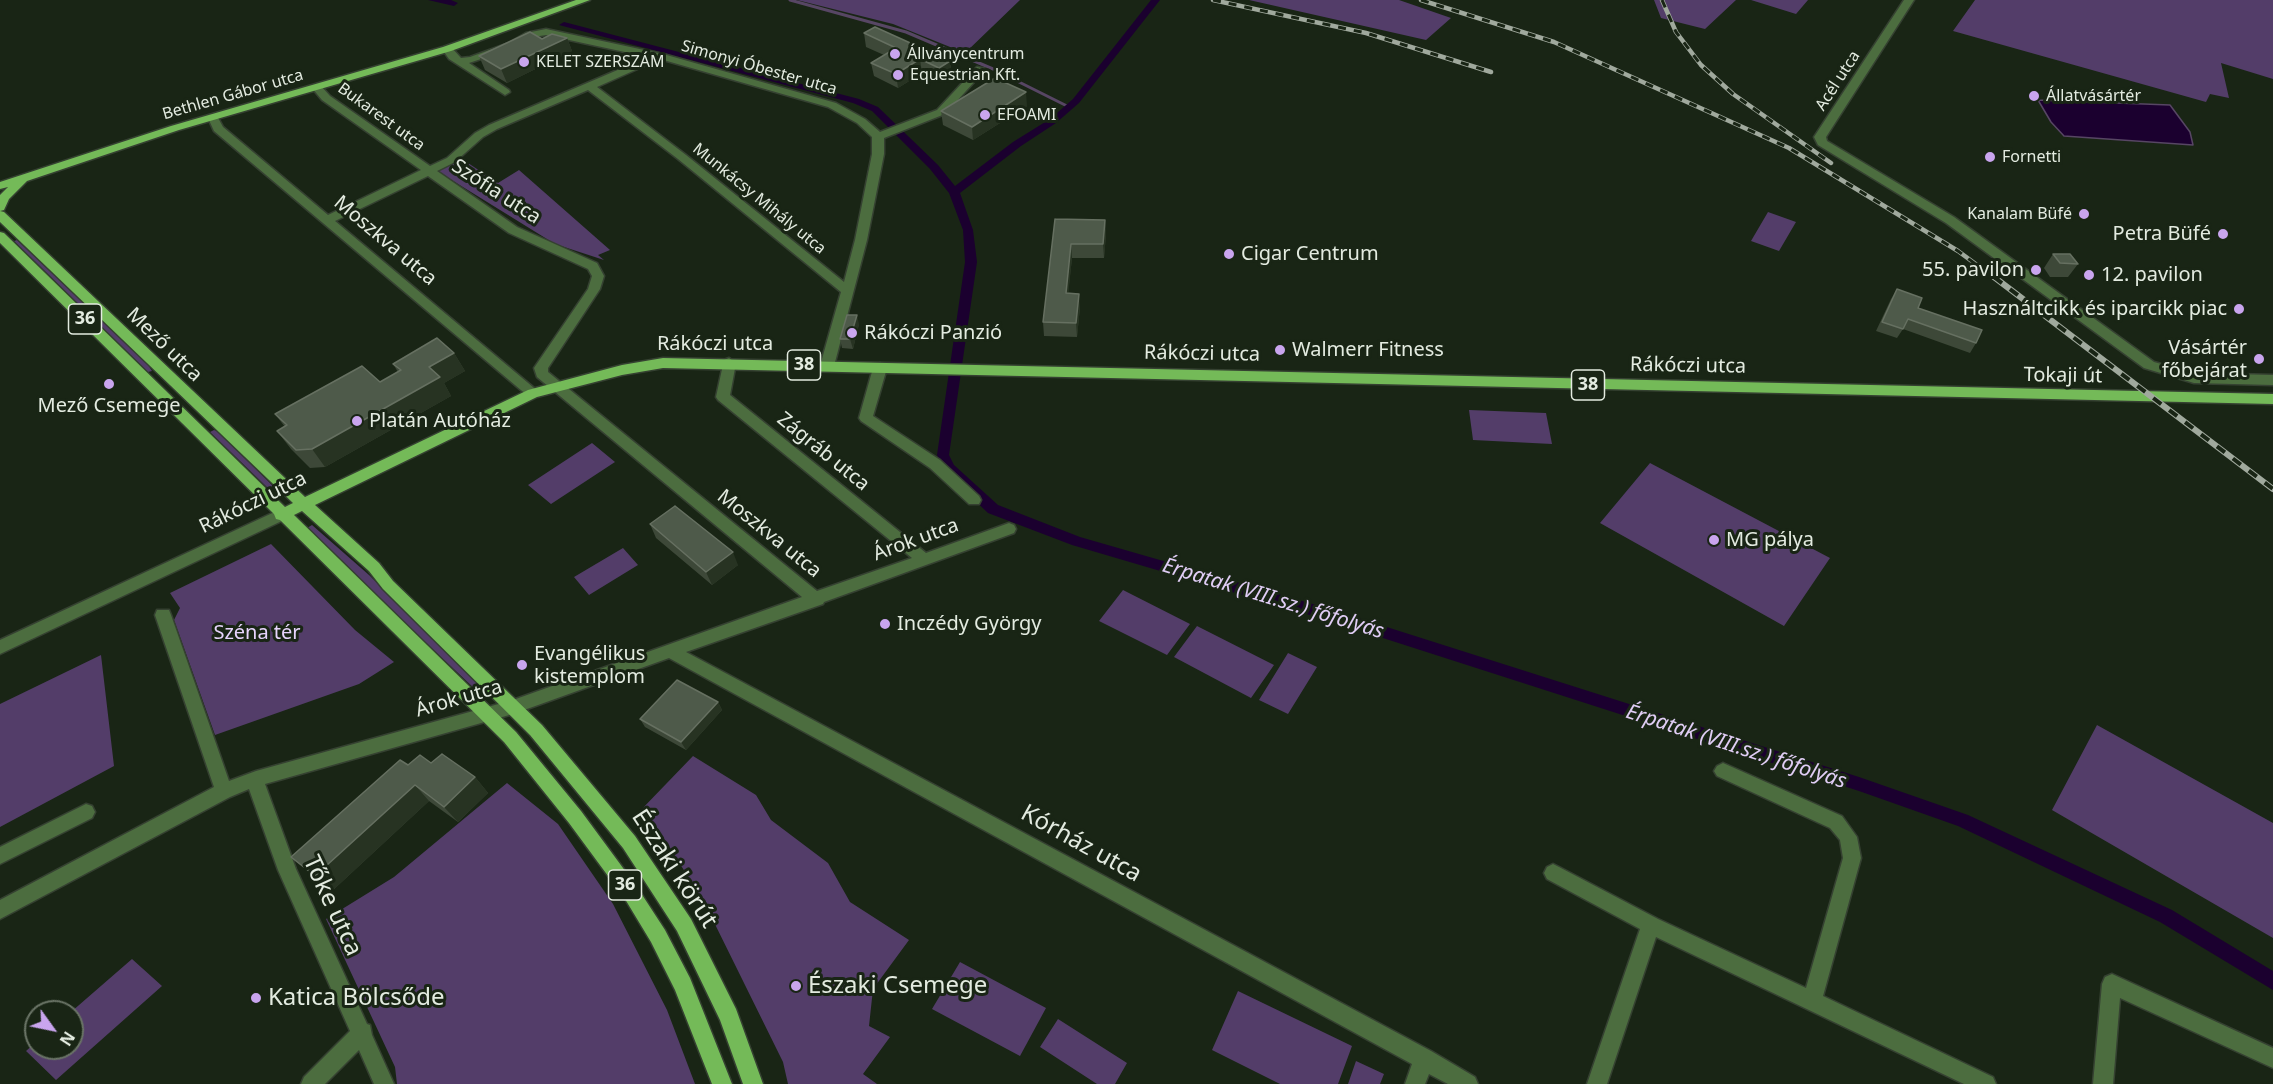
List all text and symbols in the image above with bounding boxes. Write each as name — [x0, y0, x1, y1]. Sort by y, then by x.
street label: Simonyi Óbester utca — [679, 37, 839, 99]
place label: Állványcentrum — [907, 44, 1024, 64]
marker: Állványcentrum — [888, 47, 902, 61]
street label: Acél utca — [1812, 47, 1864, 115]
place label: KELET SZERSZÁM — [536, 52, 665, 72]
marker: KELET SZERSZÁM — [517, 55, 531, 69]
place label: Equestrian Kft. — [910, 65, 1020, 85]
street label: Bethlen Gábor utca — [160, 66, 306, 124]
marker: Equestrian Kft. — [891, 68, 905, 82]
street label: Bukarest utca — [334, 79, 428, 155]
place label: Állatvásártér — [2046, 86, 2141, 106]
marker: Állatvásártér — [2027, 89, 2041, 103]
place label: EFOAMI — [997, 105, 1057, 125]
marker: EFOAMI — [978, 108, 992, 122]
street label: Munkácsy Mihály utca — [689, 139, 829, 259]
place label: Fornetti — [2002, 147, 2061, 167]
marker: Fornetti — [1983, 150, 1997, 164]
street label: Szófia utca — [447, 154, 545, 230]
street label: Moszkva utca — [329, 191, 441, 291]
place label: Kanalam Büfé — [1967, 204, 2072, 224]
marker: Kanalam Büfé — [2077, 207, 2091, 221]
place label: Petra Büfé — [2113, 222, 2211, 246]
marker: Petra Büfé — [2216, 227, 2230, 241]
place label: Cigar Centrum — [1241, 242, 1379, 266]
marker: Cigar Centrum — [1222, 247, 1236, 261]
place label: 55. pavilon — [1922, 258, 2024, 282]
marker: 55. pavilon — [2029, 263, 2043, 277]
place label: 12. pavilon — [2101, 263, 2203, 287]
marker: 12. pavilon — [2082, 268, 2096, 282]
place label: Használtcikk és iparcikk piac — [1963, 297, 2227, 321]
marker: Használtcikk és iparcikk piac — [2232, 302, 2246, 316]
street label: Mező utca — [121, 303, 207, 387]
road number: 36 — [68, 304, 101, 334]
place label: Rákóczi Panzió — [864, 321, 1002, 345]
marker: Rákóczi Panzió — [845, 326, 859, 340]
street label: Rákóczi utca — [657, 332, 773, 356]
place label: Vásártér főbejárat — [2162, 336, 2247, 383]
place label: Walmerr Fitness — [1292, 338, 1444, 362]
street label: Rákóczi utca — [1144, 341, 1260, 367]
marker: Walmerr Fitness — [1273, 343, 1287, 357]
road number: 38 — [788, 350, 820, 380]
marker: Vásártér főbejárat — [2252, 352, 2266, 366]
street label: Rákóczi utca — [1630, 353, 1746, 379]
street label: Tokaji út — [2023, 363, 2103, 389]
road number: 38 — [1572, 370, 1604, 400]
marker: Mező Csemege — [102, 377, 116, 391]
place label: Mező Csemege — [38, 394, 180, 418]
street label: Zágráb utca — [772, 407, 874, 497]
place label: Platán Autóház — [369, 409, 511, 433]
marker: Platán Autóház — [350, 414, 364, 428]
street label: Rákóczi utca — [196, 467, 310, 539]
street label: Moszkva utca — [712, 485, 826, 583]
street label: Árok utca — [870, 514, 962, 566]
place label: MG pálya — [1726, 528, 1814, 552]
marker: MG pálya — [1707, 533, 1721, 547]
water label: Érpatak (VIII.sz.) főfolyás — [1159, 553, 1387, 645]
place label: Inczédy György — [897, 612, 1042, 636]
marker: Inczédy György — [878, 617, 892, 631]
park label: Széna tér — [213, 621, 301, 645]
place label: Evangélikus kistemplom — [534, 642, 645, 689]
marker: Evangélikus kistemplom — [515, 658, 529, 672]
street label: Árok utca — [413, 675, 505, 723]
water label: Érpatak (VIII.sz.) főfolyás — [1623, 699, 1849, 795]
street label: Kórház utca — [1016, 799, 1146, 889]
street label: Északi körút — [625, 804, 723, 934]
street label: Tőke utca — [296, 851, 368, 961]
road number: 36 — [608, 870, 642, 900]
place label: Északi Csemege — [808, 972, 987, 1000]
marker: Északi Csemege — [789, 979, 803, 993]
place label: Katica Bölcsőde — [268, 984, 445, 1012]
marker: Katica Bölcsőde — [249, 991, 263, 1005]
north arrow — [24, 1000, 84, 1060]
text: N — [55, 1027, 80, 1050]

